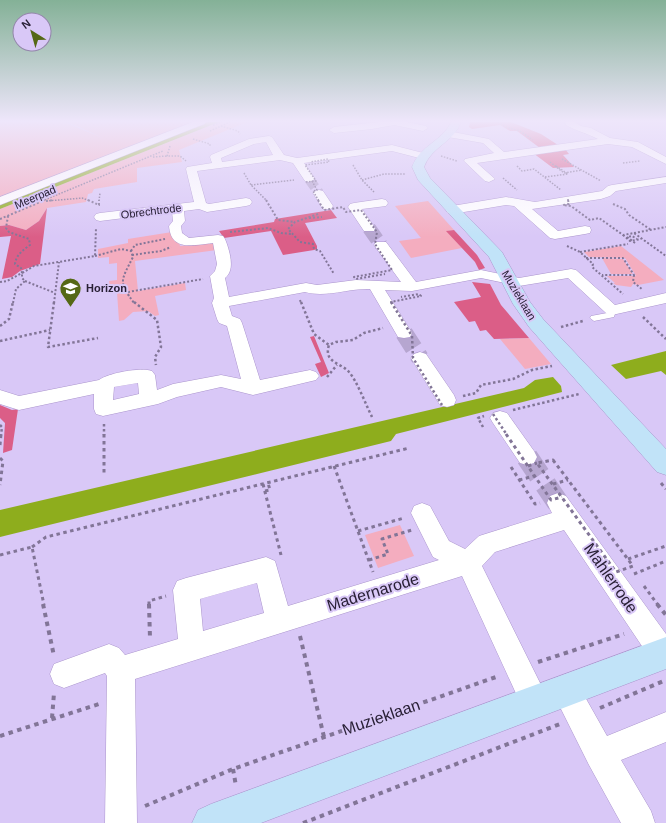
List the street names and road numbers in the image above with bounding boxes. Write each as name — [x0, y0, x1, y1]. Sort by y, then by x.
street label: Meerpad — [13, 183, 57, 211]
street label: Obrechtrode — [120, 201, 182, 221]
street label: Muzieklaan — [500, 268, 538, 322]
street label: Mahlerrode — [581, 540, 641, 616]
street label: Madernarode — [325, 570, 421, 614]
street label: Muzieklaan — [340, 696, 422, 738]

